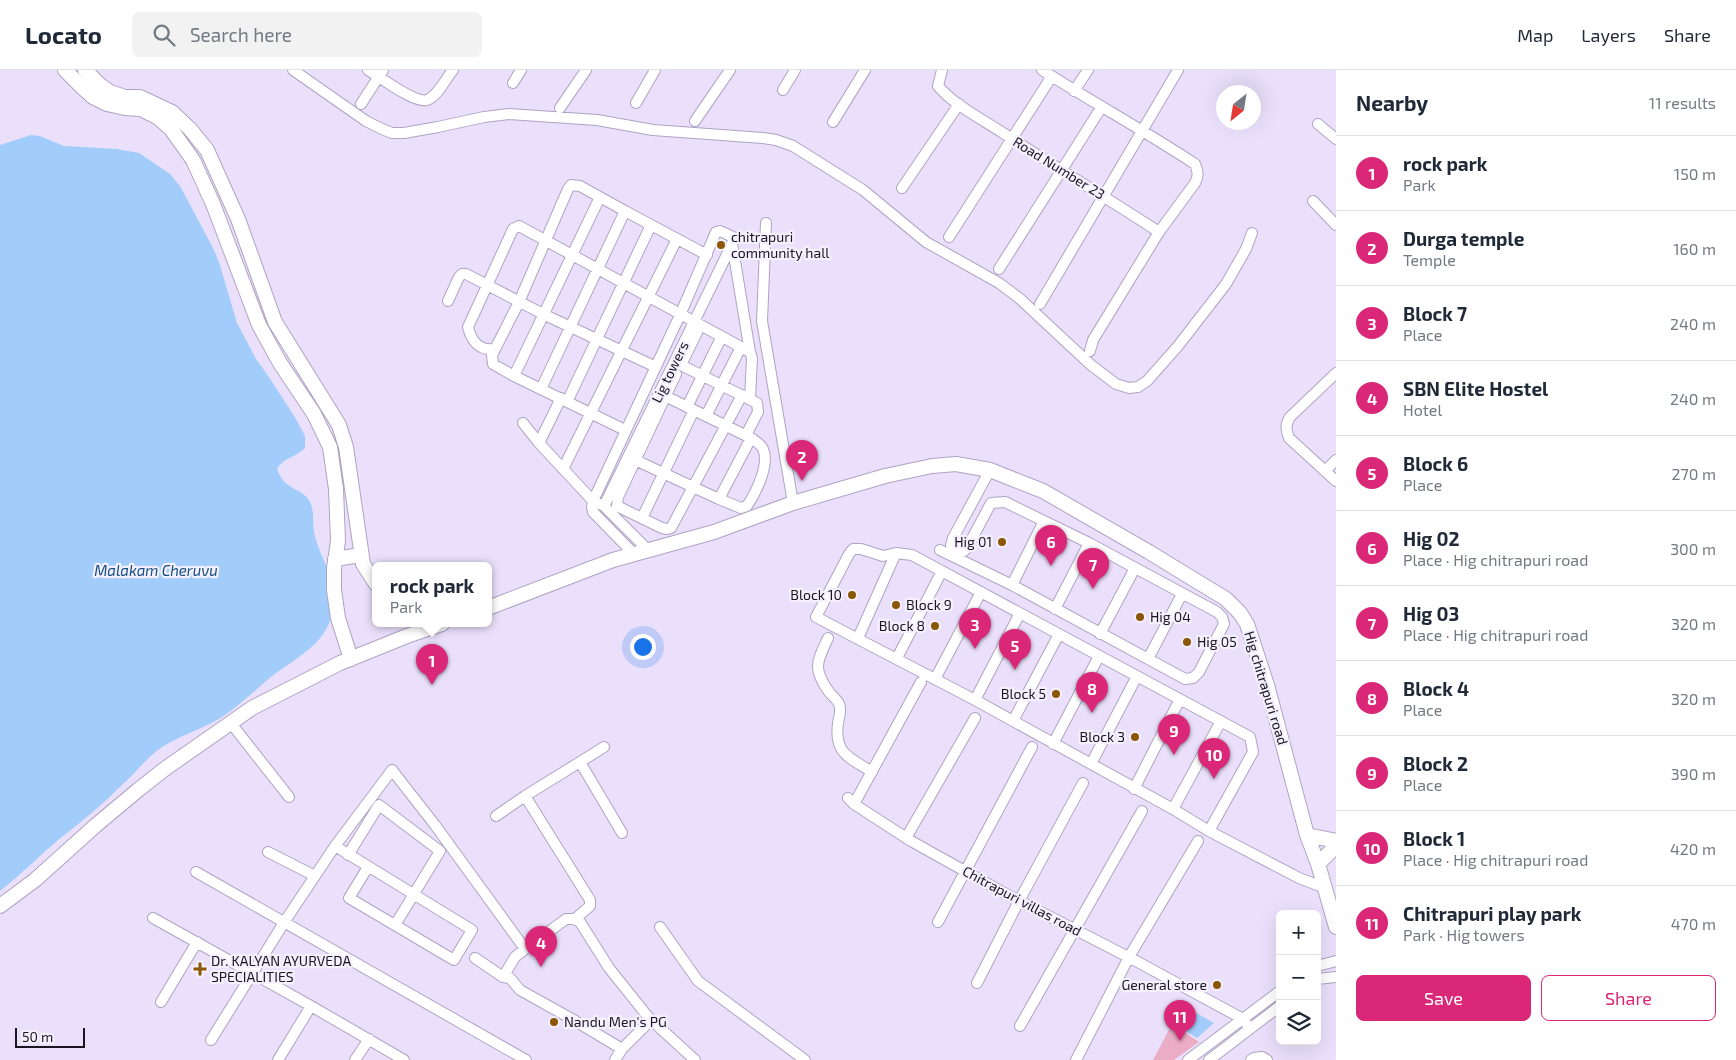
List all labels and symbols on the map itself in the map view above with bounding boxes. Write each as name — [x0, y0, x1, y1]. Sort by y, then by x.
north arrow — [1216, 85, 1261, 130]
street label: Road Number 23 — [1010, 133, 1108, 203]
place label: chitrapuri community hall — [731, 228, 830, 261]
marker: chitrapuri community hall — [715, 239, 727, 251]
street label: Lig towers — [647, 338, 692, 405]
pin: 2 — [786, 440, 818, 481]
pin: 6 — [1035, 525, 1067, 566]
place label: Hig 01 — [954, 533, 992, 550]
marker: Hig 01 — [996, 536, 1008, 548]
pin: 7 — [1077, 548, 1109, 589]
water label: Malakam Cheruvu — [94, 561, 218, 579]
place label: Block 10 — [790, 586, 842, 603]
marker: Block 10 — [846, 589, 858, 601]
place label: Block 9 — [906, 596, 952, 613]
marker: Block 9 — [890, 599, 902, 611]
pin: 3 — [959, 608, 991, 649]
place label: Hig 04 — [1150, 608, 1191, 625]
marker: Hig 04 — [1134, 611, 1146, 623]
place label: Block 8 — [879, 617, 925, 634]
marker: Block 8 — [929, 620, 941, 632]
pin: 5 — [999, 629, 1031, 670]
street label: Hig chitrapuri road — [1241, 629, 1292, 747]
place label: Hig 05 — [1197, 633, 1237, 650]
your location — [630, 634, 656, 660]
marker: Hig 05 — [1181, 636, 1193, 648]
pin: 1 — [416, 644, 448, 685]
pin: 8 — [1076, 672, 1108, 713]
place label: Block 5 — [1001, 685, 1046, 702]
marker: Block 5 — [1050, 688, 1062, 700]
pin: 9 — [1158, 714, 1190, 755]
place label: Block 3 — [1079, 728, 1125, 745]
marker: Block 3 — [1129, 731, 1141, 743]
pin: 10 — [1198, 738, 1230, 779]
street label: Chitrapuri villas road — [960, 862, 1085, 939]
pin: 4 — [525, 926, 557, 967]
place label: Dr. KALYAN AYURVEDA SPECIALITIES — [211, 952, 351, 985]
marker: Dr. KALYAN AYURVEDA SPECIALITIES — [193, 962, 207, 976]
place label: General store — [1121, 976, 1207, 993]
marker: General store — [1211, 979, 1223, 991]
pin: 11 — [1164, 1000, 1196, 1041]
place label: Nandu Men's PG — [564, 1013, 667, 1030]
marker: Nandu Men's PG — [548, 1016, 560, 1028]
scale bar — [15, 1025, 85, 1048]

